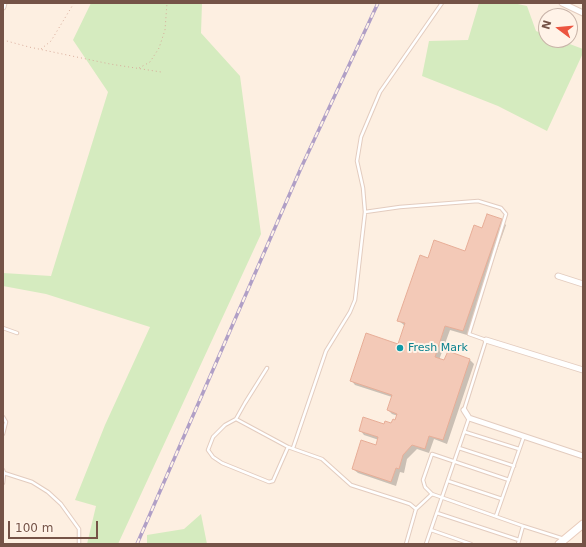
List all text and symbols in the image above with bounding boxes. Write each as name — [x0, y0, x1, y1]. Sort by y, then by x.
north arrow — [538, 8, 578, 48]
text: N — [539, 19, 554, 31]
place label: Fresh Mark — [408, 341, 468, 355]
marker: Fresh Mark — [395, 343, 405, 353]
scale bar — [10, 513, 100, 539]
text: 100 m — [15, 521, 53, 535]

